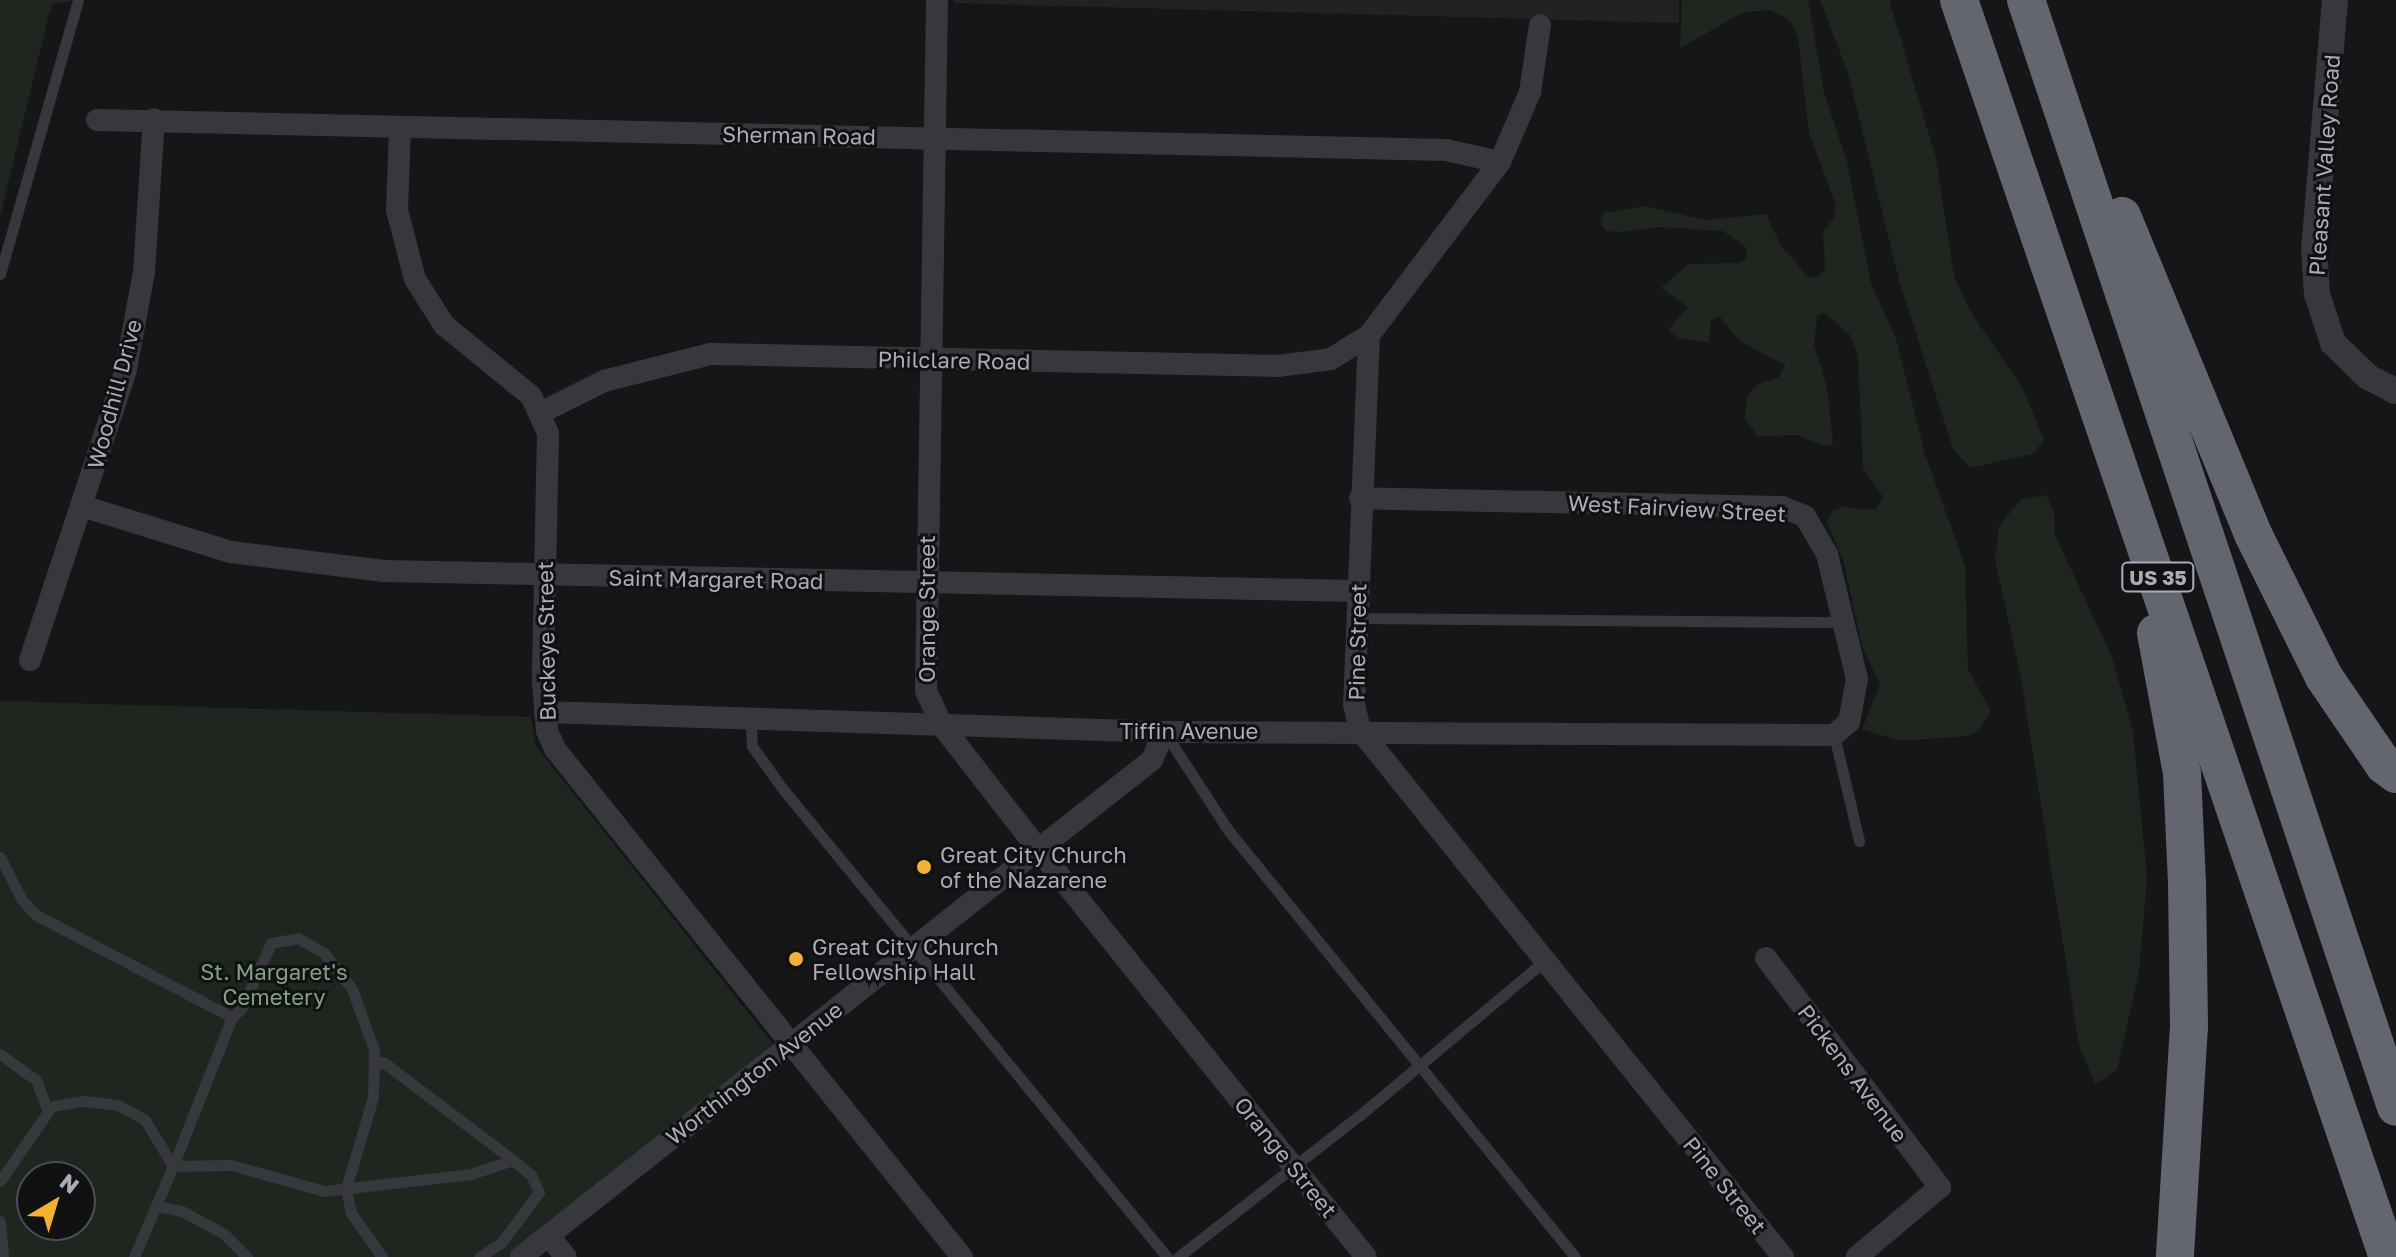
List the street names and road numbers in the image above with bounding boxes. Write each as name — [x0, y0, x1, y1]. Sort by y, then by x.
street label: Pleasant Valley Road — [2303, 53, 2345, 277]
street label: Sherman Road — [722, 120, 876, 150]
street label: Woodhill Drive — [81, 316, 147, 472]
street label: Philclare Road — [877, 345, 1031, 375]
street label: West Fairview Street — [1567, 489, 1787, 527]
street label: Orange Street — [914, 535, 940, 683]
street label: Buckeye Street — [531, 561, 561, 721]
road number: US 35 — [2120, 561, 2196, 593]
street label: Saint Margaret Road — [608, 564, 824, 594]
street label: Pine Street — [1343, 583, 1371, 701]
street label: Tiffin Avenue — [1120, 718, 1258, 744]
street label: Worthington Avenue — [661, 996, 847, 1150]
street label: Pickens Avenue — [1793, 999, 1913, 1147]
street label: Orange Street — [1229, 1091, 1343, 1223]
street label: Pine Street — [1678, 1131, 1772, 1239]

